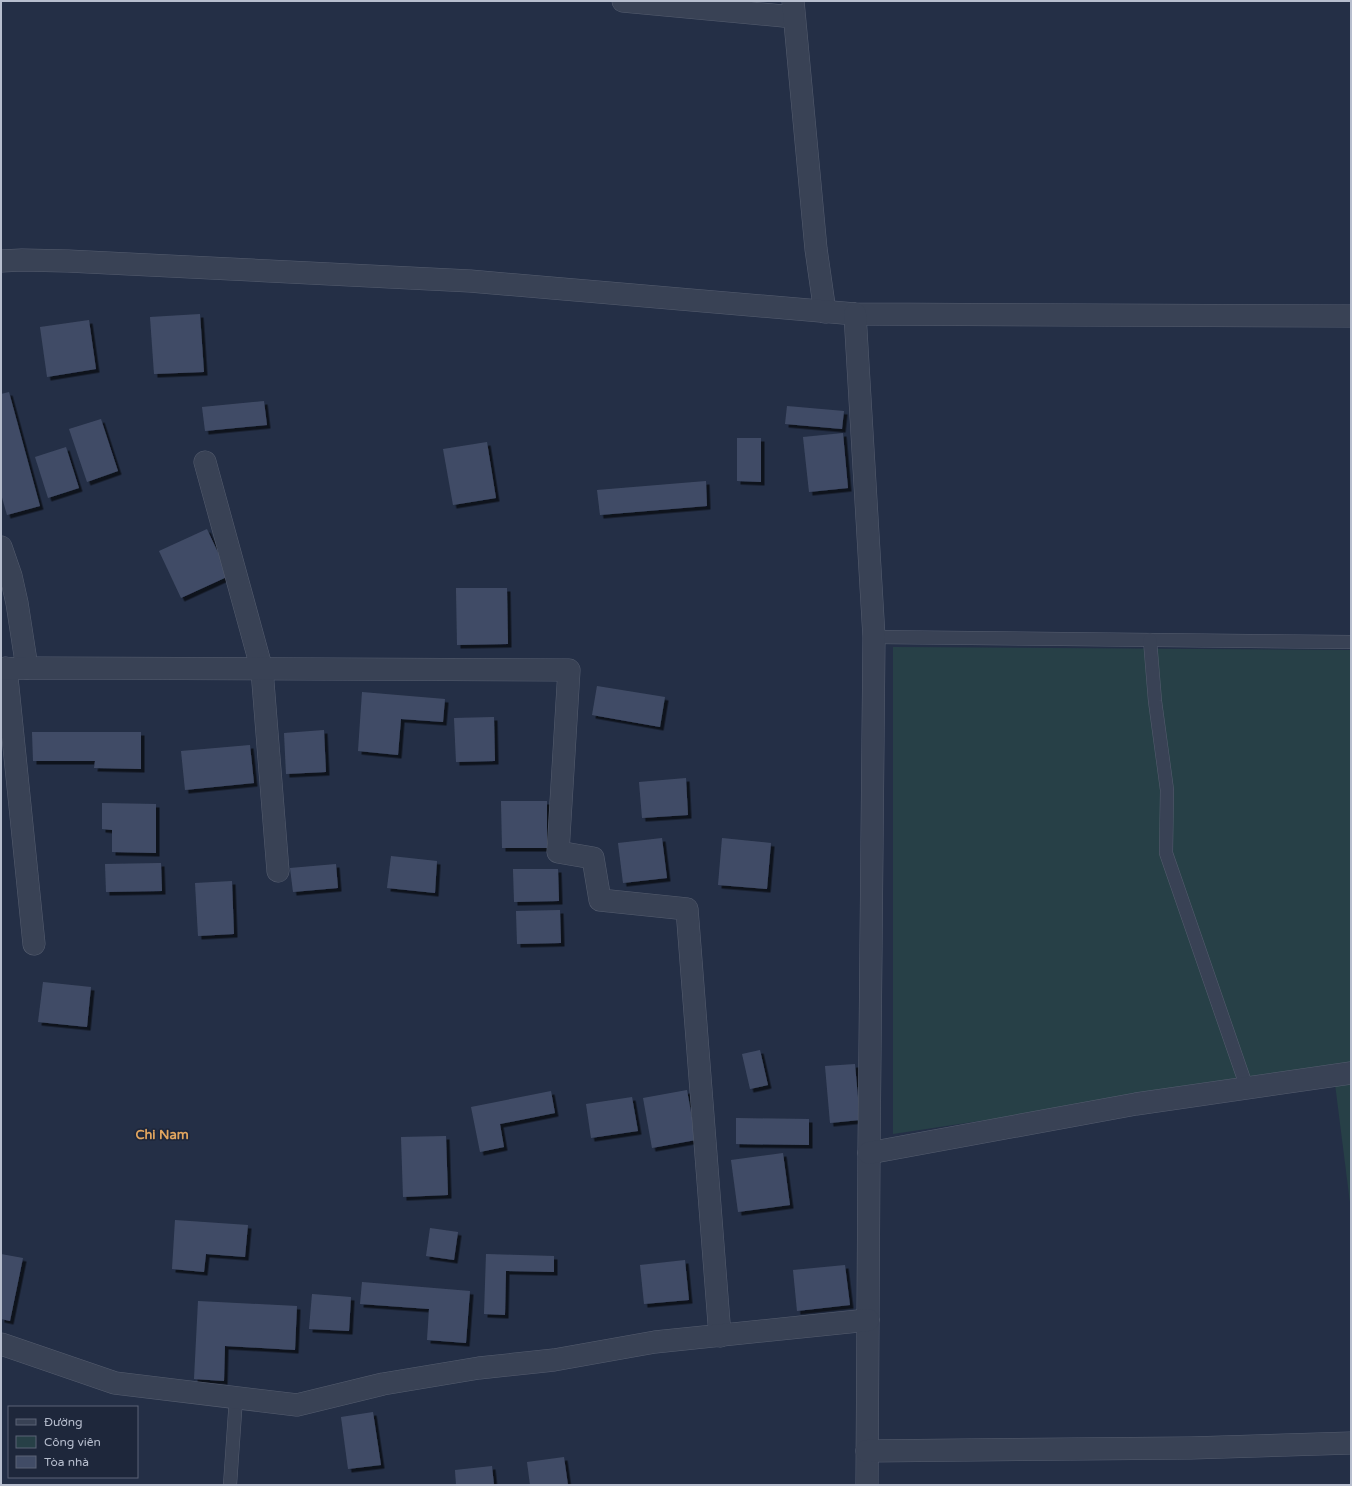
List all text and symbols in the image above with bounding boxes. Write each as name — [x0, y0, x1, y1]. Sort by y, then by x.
district label: Chi Nam — [135, 1127, 189, 1143]
legend — [8, 1406, 138, 1478]
text: Đường — [44, 1415, 83, 1429]
text: Công viên — [44, 1435, 101, 1449]
text: Tòa nhà — [44, 1455, 89, 1469]

